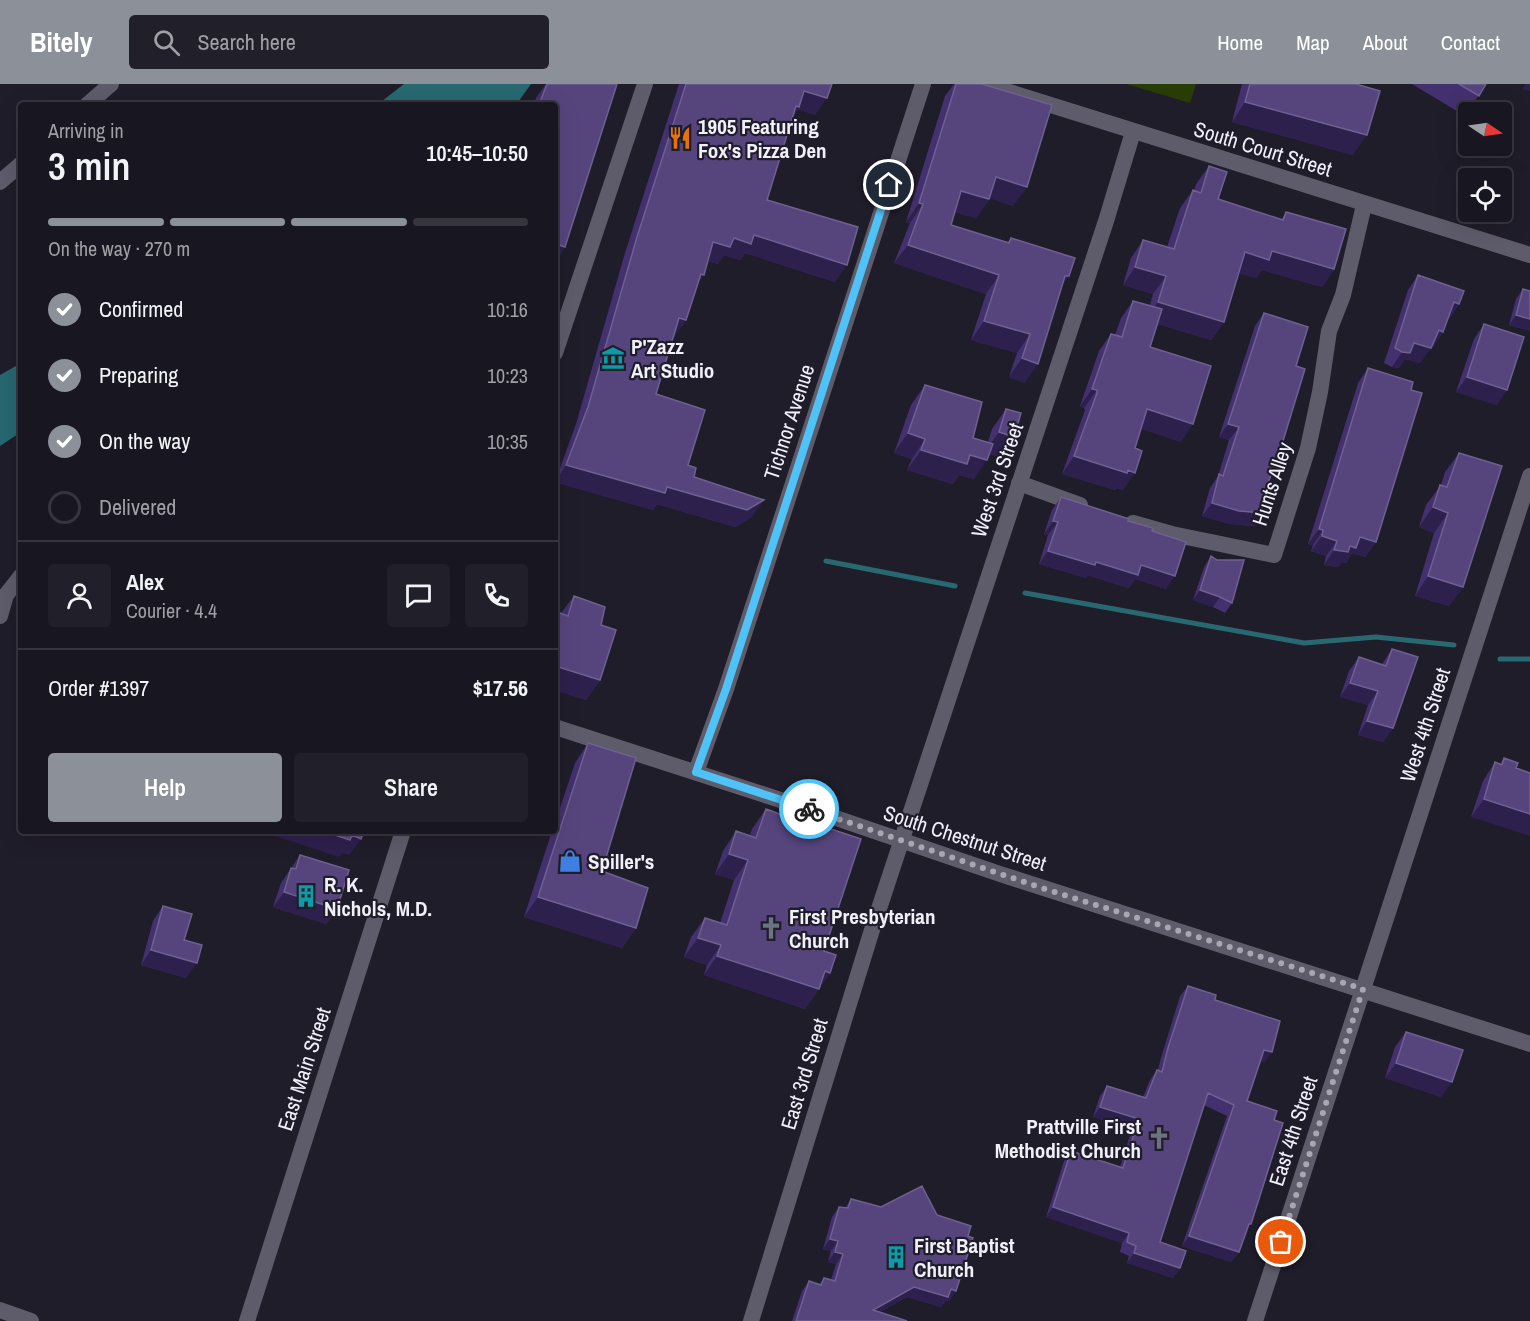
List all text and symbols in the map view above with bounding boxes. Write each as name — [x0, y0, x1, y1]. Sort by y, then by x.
search box — [129, 15, 549, 69]
text: Bitely — [30, 23, 93, 61]
icon: search — [150, 26, 183, 59]
text: Search here — [198, 27, 296, 57]
text: Home — [1217, 28, 1263, 57]
text: Map — [1296, 28, 1330, 57]
text: About — [1363, 28, 1408, 57]
text: Contact — [1441, 28, 1500, 57]
north arrow — [1458, 102, 1512, 156]
map controls — [1458, 102, 1512, 222]
place label: 1905 Featuring Fox's Pizza Den — [698, 112, 827, 165]
street label: South Court Street — [1191, 114, 1336, 184]
text: Arriving in — [48, 117, 124, 144]
restaurant icon: 1905 Featuring Fox's Pizza Den — [667, 125, 693, 151]
text: 10:45–10:50 — [426, 138, 528, 168]
text: 3 min — [48, 140, 130, 192]
pin — [863, 159, 914, 210]
icon: home — [872, 168, 905, 201]
button: locate — [1458, 168, 1512, 222]
text: On the way · 270 m — [48, 235, 190, 262]
icon: check — [48, 293, 81, 326]
text: Confirmed — [99, 294, 183, 324]
text: 10:16 — [487, 296, 528, 323]
place label: P'Zazz Art Studio — [631, 332, 714, 385]
museum icon: P'Zazz Art Studio — [600, 345, 626, 371]
icon: check — [48, 359, 81, 392]
text: Preparing — [99, 360, 178, 390]
street label: Tichnor Avenue — [757, 360, 821, 484]
text: 10:23 — [487, 362, 528, 389]
street label: West 3rd Street — [964, 419, 1030, 541]
icon: check — [48, 425, 81, 458]
text: On the way — [99, 426, 190, 456]
text: 10:35 — [487, 428, 528, 455]
street label: Hunts Alley — [1245, 438, 1299, 529]
text: Delivered — [99, 492, 176, 522]
button: person — [48, 564, 111, 627]
button: chat — [387, 564, 450, 627]
button: phone — [465, 564, 528, 627]
text: Alex — [126, 567, 164, 597]
text: Courier · 4.4 — [126, 597, 217, 624]
street label: West 4th Street — [1393, 664, 1457, 786]
text: Order #1397 — [48, 673, 149, 703]
text: $17.56 — [473, 673, 528, 703]
button: Help — [48, 753, 282, 822]
button: Share — [294, 753, 528, 822]
courier — [779, 779, 839, 839]
icon: bike — [793, 793, 826, 826]
street label: South Chestnut Street — [880, 798, 1050, 878]
place label: Spiller's — [588, 847, 654, 876]
shop icon: Spiller's — [557, 848, 583, 874]
place label: R. K. Nichols, M.D. — [324, 870, 432, 923]
building icon: R. K. Nichols, M.D. — [293, 883, 319, 909]
place label: First Presbyterian Church — [789, 902, 935, 955]
church icon: First Presbyterian Church — [758, 915, 784, 941]
street label: East Main Street — [270, 1003, 338, 1134]
street label: East 3rd Street — [773, 1015, 835, 1133]
street label: East 4th Street — [1262, 1072, 1324, 1190]
place label: Prattville First Methodist Church — [995, 1112, 1141, 1165]
church icon: Prattville First Methodist Church — [1146, 1125, 1172, 1151]
pin — [1255, 1216, 1306, 1267]
icon: bag — [1264, 1225, 1297, 1258]
place label: First Baptist Church — [914, 1231, 1015, 1284]
building icon: First Baptist Church — [883, 1244, 909, 1270]

